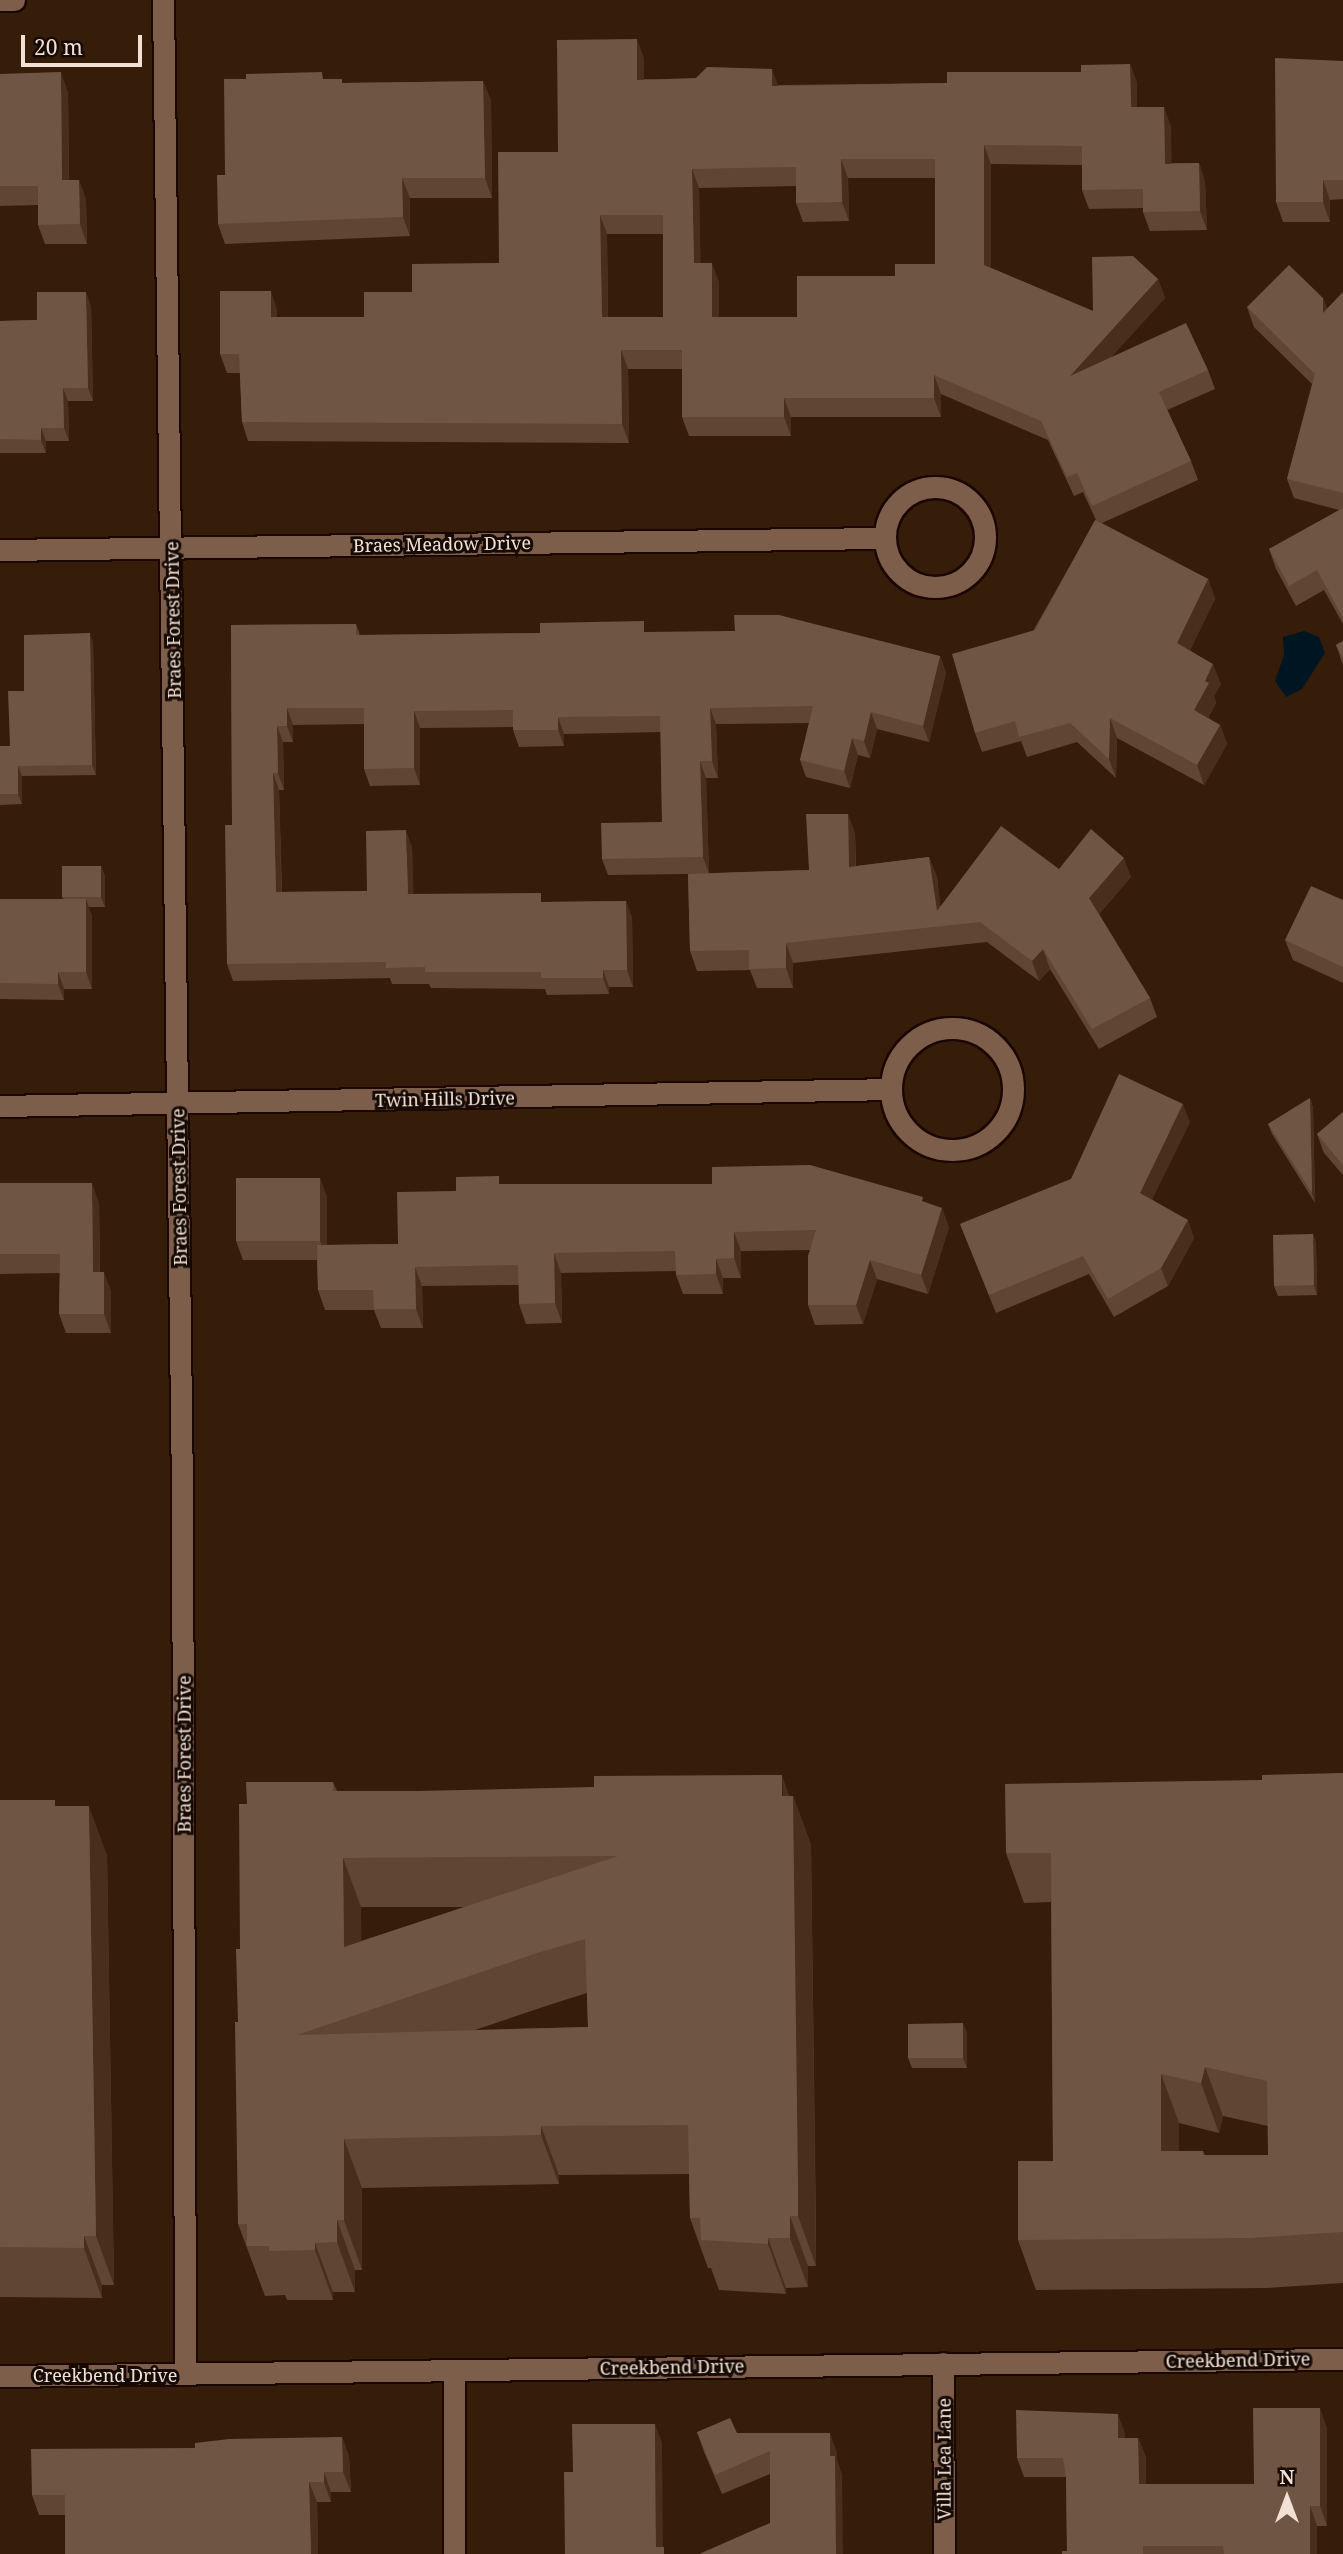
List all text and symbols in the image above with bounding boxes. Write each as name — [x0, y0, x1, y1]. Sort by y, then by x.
scale bar — [24, 21, 145, 65]
text: 20 m — [34, 33, 83, 61]
street label: Braes Meadow Drive — [353, 532, 531, 556]
street label: Braes Forest Drive — [161, 541, 185, 699]
street label: Twin Hills Drive — [375, 1087, 515, 1111]
street label: Braes Forest Drive — [167, 1108, 191, 1266]
street label: Braes Forest Drive — [173, 1675, 195, 1833]
street label: Creekbend Drive — [1165, 2348, 1311, 2372]
street label: Creekbend Drive — [599, 2355, 745, 2379]
street label: Creekbend Drive — [33, 2364, 177, 2386]
street label: Villa Lea Lane — [933, 2398, 955, 2520]
north arrow — [1252, 2463, 1322, 2533]
text: N — [1280, 2464, 1294, 2490]

